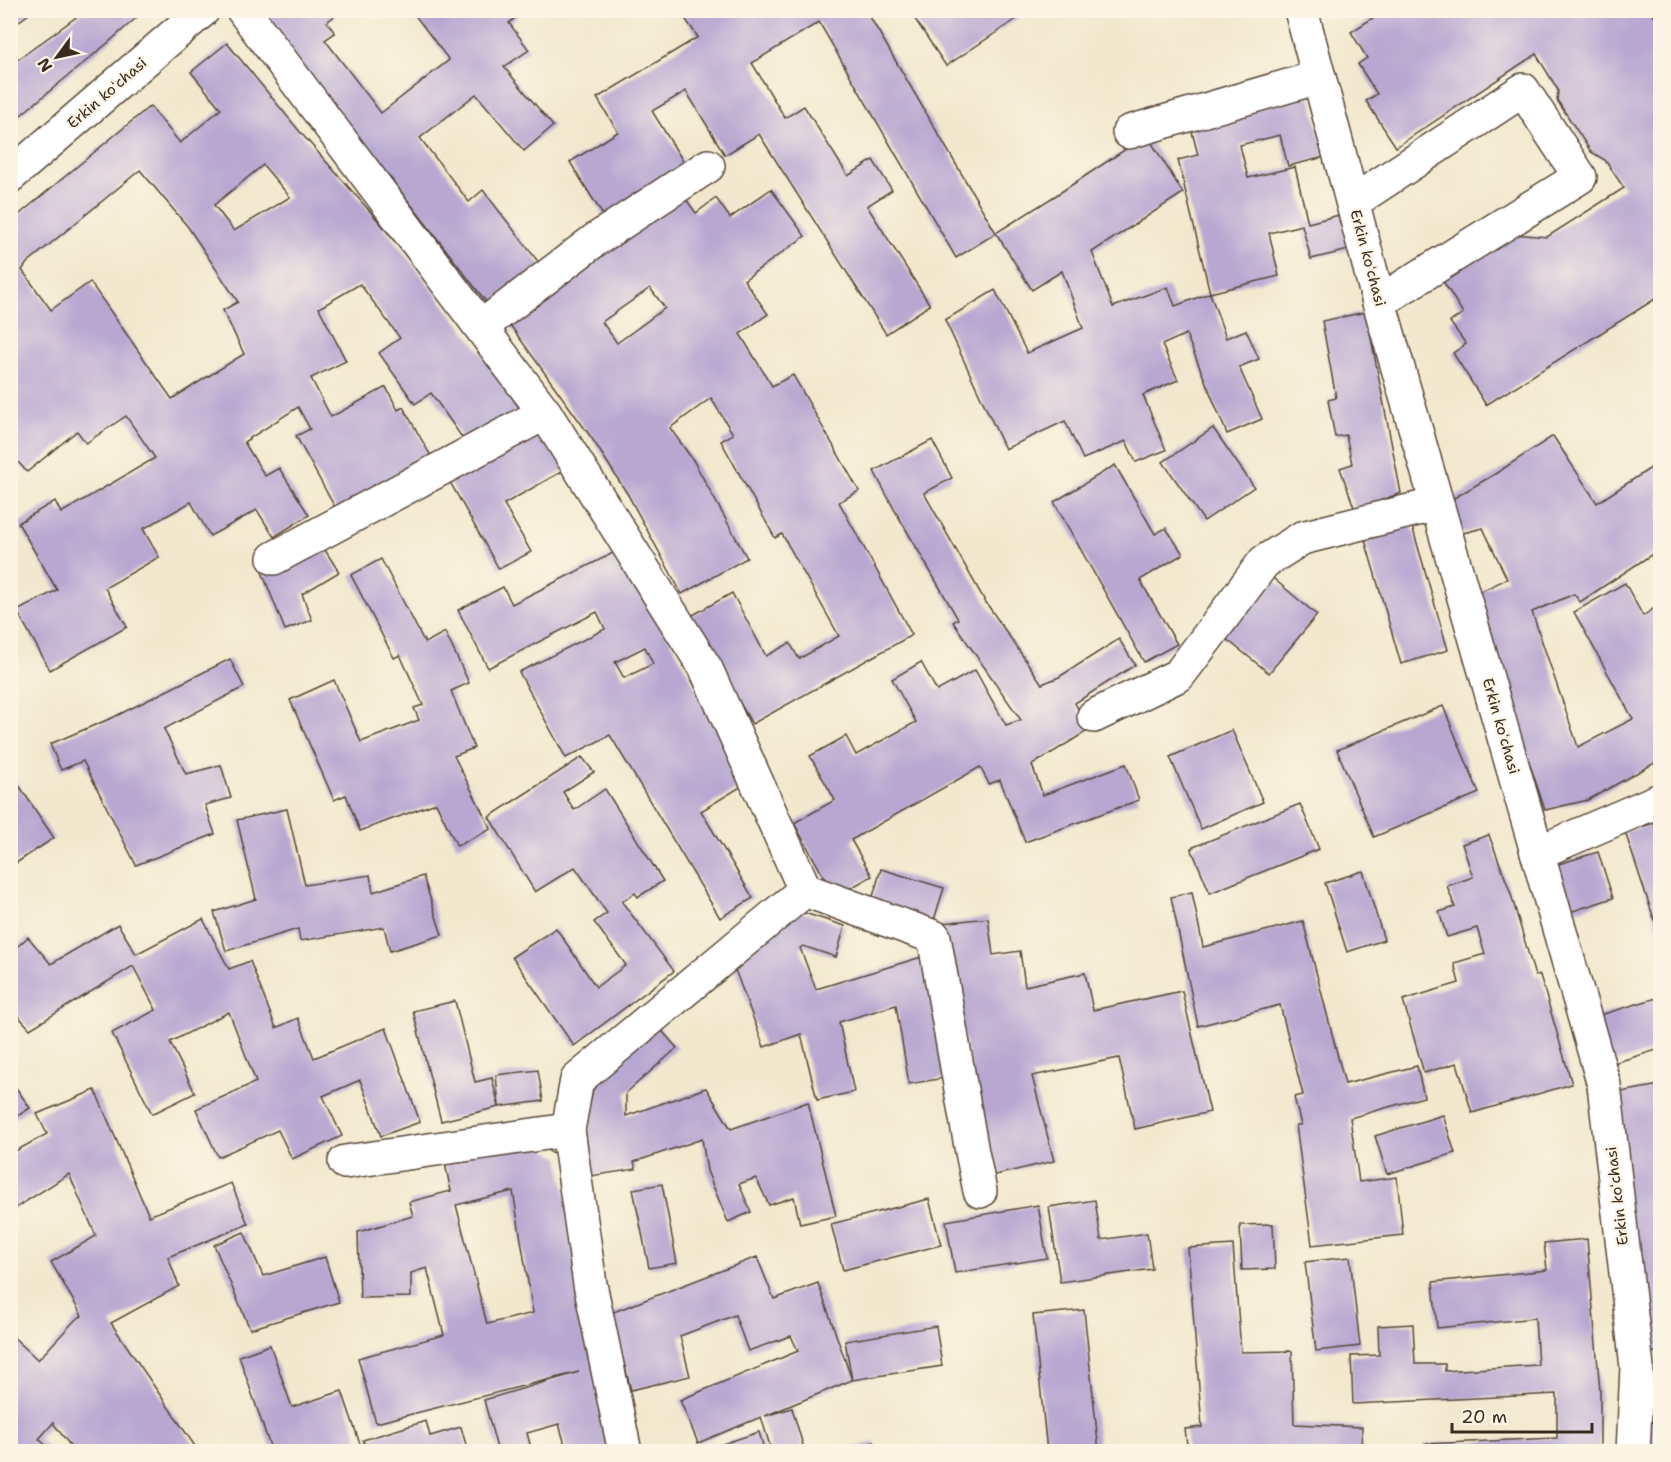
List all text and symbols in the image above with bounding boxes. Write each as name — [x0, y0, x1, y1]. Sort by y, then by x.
north arrow — [27, 27, 87, 87]
street label: Erkin koʻchasi — [63, 53, 151, 133]
text: N — [33, 54, 57, 76]
street label: Erkin koʻchasi — [1345, 207, 1391, 309]
street label: Erkin koʻchasi — [1478, 676, 1524, 776]
street label: Erkin koʻchasi — [1601, 1145, 1633, 1247]
scale bar — [1452, 1396, 1592, 1434]
text: 20 m — [1461, 1405, 1507, 1429]

